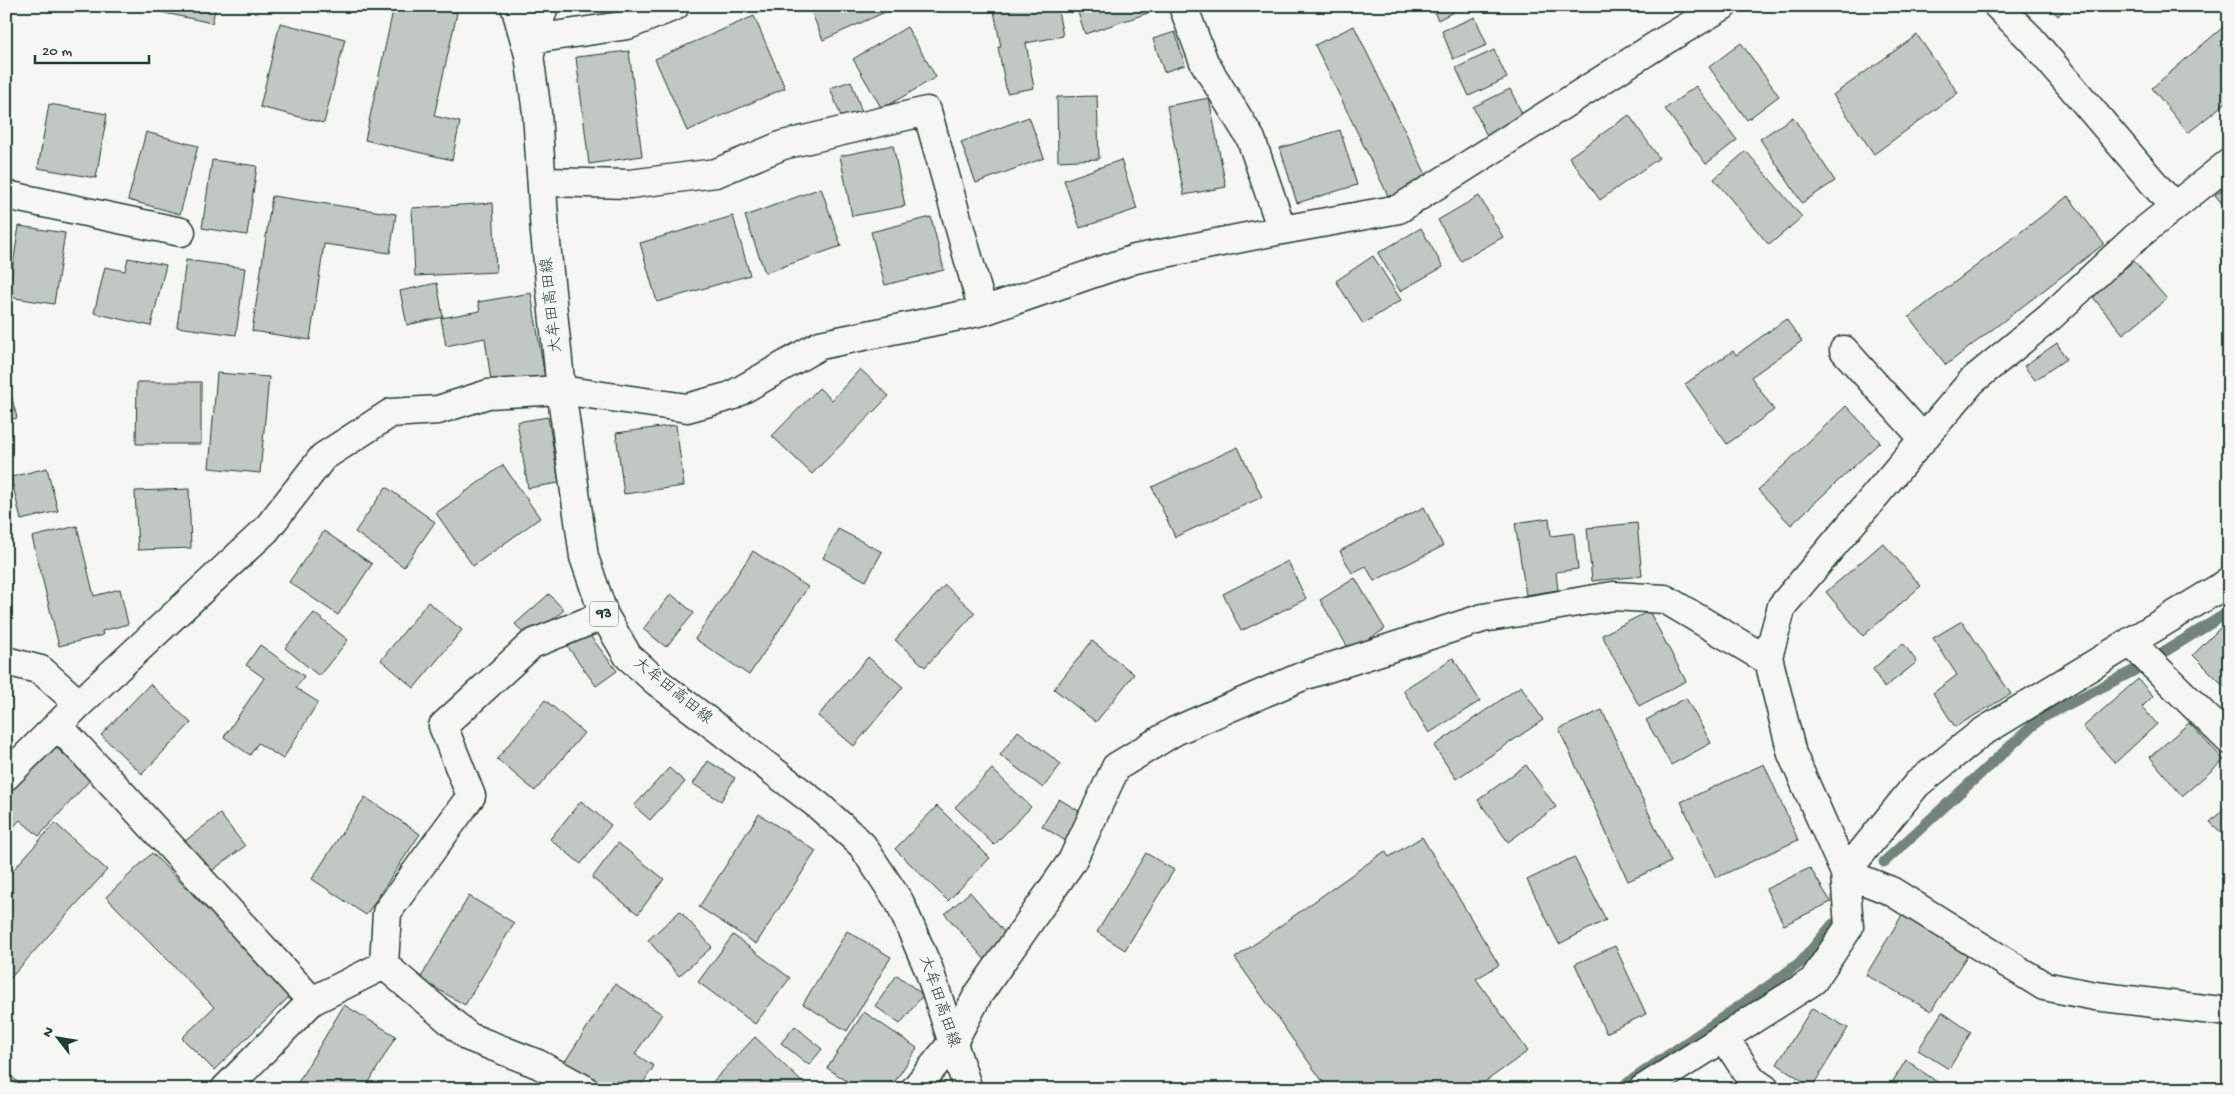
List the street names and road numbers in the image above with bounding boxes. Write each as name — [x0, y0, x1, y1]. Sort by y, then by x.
street label: 大牟田高田線 — [537, 256, 567, 354]
road number: 93 — [590, 602, 618, 626]
street label: 大牟田高田線 — [629, 653, 717, 730]
street label: 大牟田高田線 — [913, 953, 965, 1050]

